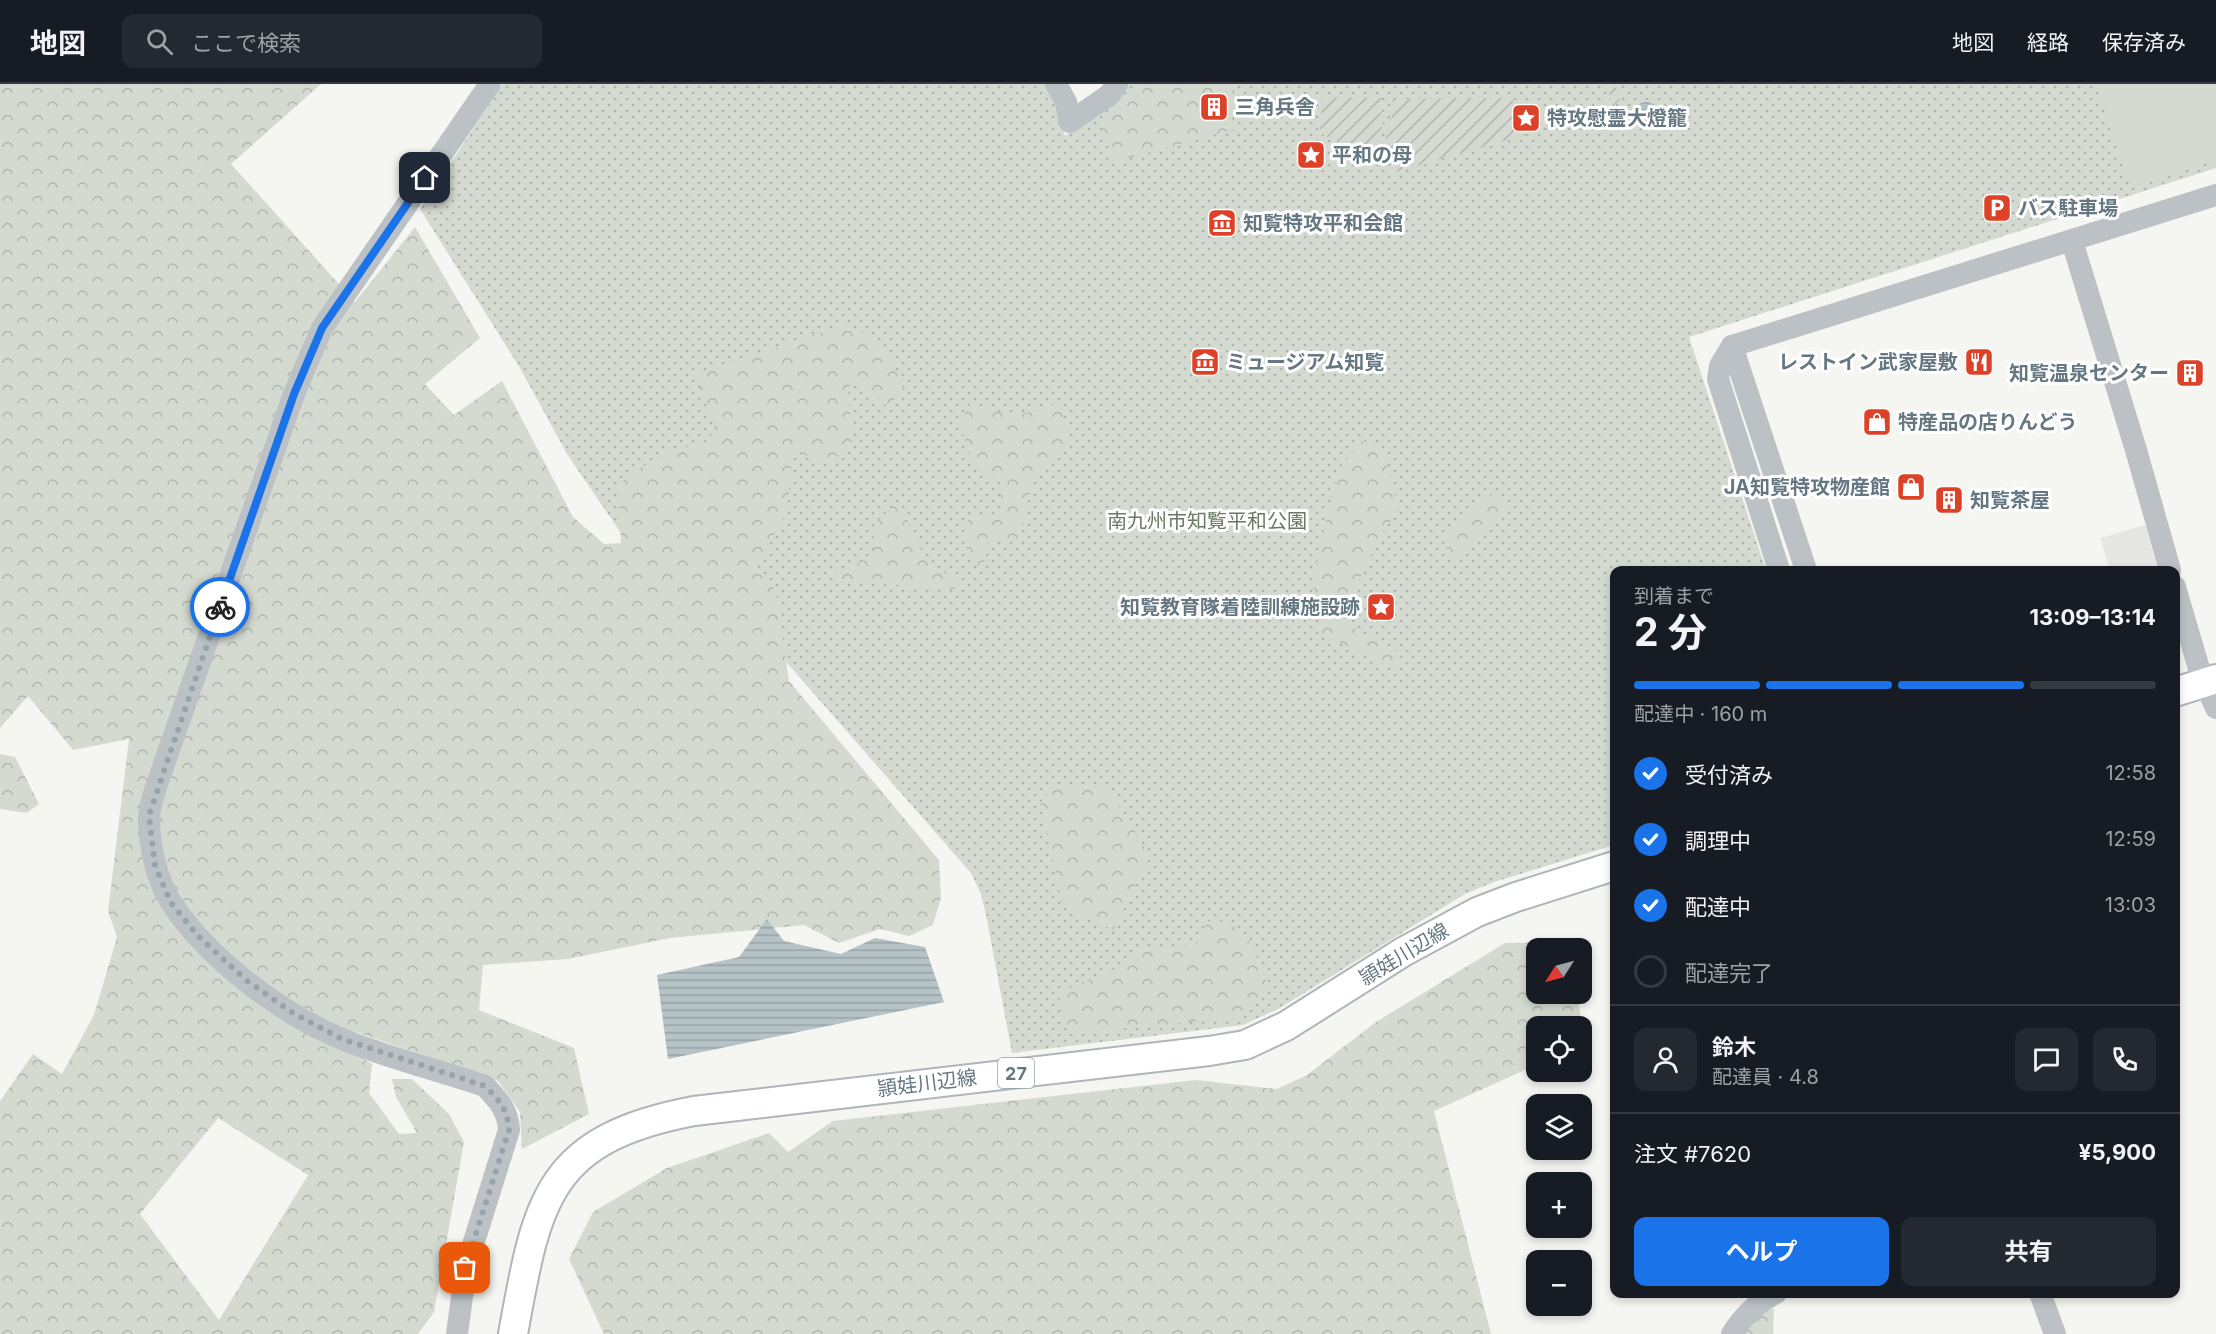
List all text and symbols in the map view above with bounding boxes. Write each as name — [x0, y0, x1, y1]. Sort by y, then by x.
search box — [122, 14, 542, 68]
icon: search — [143, 25, 176, 58]
text: 地図 — [30, 26, 86, 60]
text: ここで検索 — [191, 30, 301, 56]
text: 地図 — [1952, 30, 1994, 55]
text: 経路 — [2027, 30, 2069, 55]
text: 保存済み — [2102, 30, 2186, 55]
building icon: 三角兵舎 — [1198, 91, 1230, 123]
place label: 三角兵舎 — [1235, 95, 1315, 119]
place icon: 特攻慰霊大燈籠 — [1510, 102, 1542, 134]
place label: 特攻慰霊大燈籠 — [1547, 106, 1687, 130]
place icon: 平和の母 — [1295, 139, 1327, 171]
place label: 平和の母 — [1332, 143, 1412, 167]
pin — [399, 152, 450, 203]
icon: home — [408, 161, 441, 194]
parking icon: バス駐車場 — [1981, 192, 2013, 224]
place label: バス駐車場 — [2018, 196, 2118, 220]
museum icon: 知覧特攻平和会館 — [1206, 207, 1238, 239]
place label: 知覧特攻平和会館 — [1243, 211, 1403, 235]
museum icon: ミュージアム知覧 — [1189, 346, 1221, 378]
restaurant icon: レストイン武家屋敷 — [1963, 346, 1995, 378]
place label: ミュージアム知覧 — [1226, 350, 1384, 374]
place label: レストイン武家屋敷 — [1778, 350, 1958, 374]
building icon: 知覧温泉センター — [2174, 357, 2206, 389]
place label: 知覧温泉センター — [2009, 361, 2169, 385]
shop icon: 特産品の店りんどう — [1861, 406, 1893, 438]
place label: 特産品の店りんどう — [1898, 410, 2077, 434]
shop icon: JA知覧特攻物産館 — [1895, 471, 1927, 503]
place label: JA知覧特攻物産館 — [1724, 475, 1890, 499]
building icon: 知覧茶屋 — [1933, 484, 1965, 516]
place label: 知覧茶屋 — [1970, 488, 2050, 512]
park label: 南九州市知覧平和公園 — [1107, 509, 1307, 533]
courier — [190, 577, 250, 637]
text: 到着まで — [1634, 584, 1714, 608]
icon: bike — [204, 591, 237, 624]
place icon: 知覧教育隊着陸訓練施設跡 — [1365, 591, 1397, 623]
place label: 知覧教育隊着陸訓練施設跡 — [1120, 595, 1360, 619]
text: 13:09–13:14 — [2029, 604, 2156, 630]
text: 2 分 — [1634, 608, 1707, 655]
text: 配達中 · 160 m — [1634, 702, 1767, 726]
icon: check — [1634, 757, 1667, 790]
text: 12:58 — [2105, 761, 2156, 785]
text: 受付済み — [1685, 762, 1773, 788]
icon: check — [1634, 823, 1667, 856]
text: 12:59 — [2105, 827, 2156, 851]
text: 調理中 — [1685, 828, 1751, 854]
icon: check — [1634, 889, 1667, 922]
text: 13:03 — [2105, 893, 2156, 917]
text: 配達中 — [1685, 894, 1751, 920]
street label: 頴娃川辺線 — [1355, 918, 1453, 990]
north arrow — [1526, 938, 1592, 1004]
map controls — [1526, 938, 1592, 1316]
text: 配達完了 — [1685, 960, 1773, 986]
button: locate — [1526, 1016, 1592, 1082]
button: person — [1634, 1028, 1697, 1091]
button: chat — [2015, 1028, 2078, 1091]
button: phone — [2093, 1028, 2156, 1091]
text: 鈴木 — [1712, 1034, 1756, 1060]
road number: 27 — [998, 1058, 1034, 1088]
street label: 頴娃川辺線 — [876, 1065, 978, 1101]
text: 配達員 · 4.8 — [1712, 1065, 1819, 1089]
button: layers — [1526, 1094, 1592, 1160]
text: ¥5,900 — [2079, 1139, 2156, 1165]
text: 注文 #7620 — [1634, 1141, 1751, 1167]
button: + — [1526, 1172, 1592, 1238]
button: ヘルプ — [1634, 1217, 1889, 1286]
button: 共有 — [1901, 1217, 2156, 1286]
pin — [439, 1242, 490, 1293]
button: − — [1526, 1250, 1592, 1316]
icon: bag — [448, 1251, 481, 1284]

